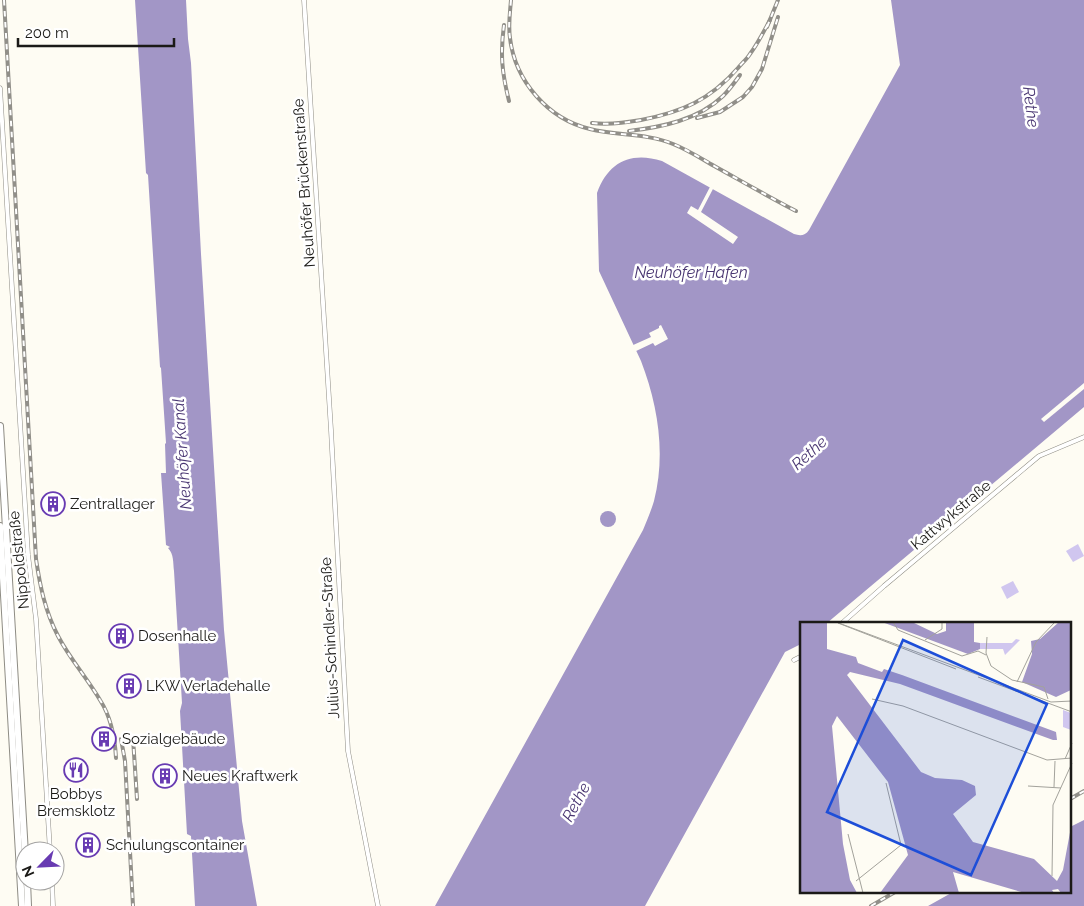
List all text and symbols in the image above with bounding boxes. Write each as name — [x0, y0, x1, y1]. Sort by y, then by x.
scale bar — [18, 15, 174, 47]
text: 200 m — [25, 24, 69, 42]
water label: Rethe — [1019, 86, 1043, 129]
street label: Neuhöfer Brückenstraße — [289, 98, 319, 268]
water label: Neuhöfer Hafen — [634, 263, 748, 282]
water label: Neuhöfer Kanal — [169, 398, 195, 510]
water label: Rethe — [787, 432, 831, 474]
street label: Kattwykstraße — [907, 476, 995, 554]
building icon: Zentrallager — [40, 491, 66, 517]
place label: Zentrallager — [70, 495, 156, 513]
street label: Nippoldstraße — [5, 510, 33, 610]
street label: Julius-Schindler-Straße — [317, 557, 343, 719]
inset map — [800, 622, 1072, 894]
building icon: Dosenhalle — [108, 623, 134, 649]
place label: Dosenhalle — [138, 627, 217, 645]
building icon: LKW Verladehalle — [116, 673, 142, 699]
place label: LKW Verladehalle — [146, 677, 271, 695]
building icon: Sozialgebäude — [91, 726, 117, 752]
place label: Sozialgebäude — [122, 730, 226, 748]
restaurant icon: Bobbys Bremsklotz — [63, 757, 89, 783]
building icon: Neues Kraftwerk — [152, 763, 178, 789]
place label: Neues Kraftwerk — [182, 767, 298, 785]
water label: Rethe — [558, 779, 594, 825]
place label: Bobbys Bremsklotz — [37, 785, 115, 820]
building icon: Schulungscontainer — [75, 832, 101, 858]
place label: Schulungscontainer — [106, 836, 245, 854]
north arrow — [15, 841, 65, 891]
text: N — [19, 863, 38, 879]

